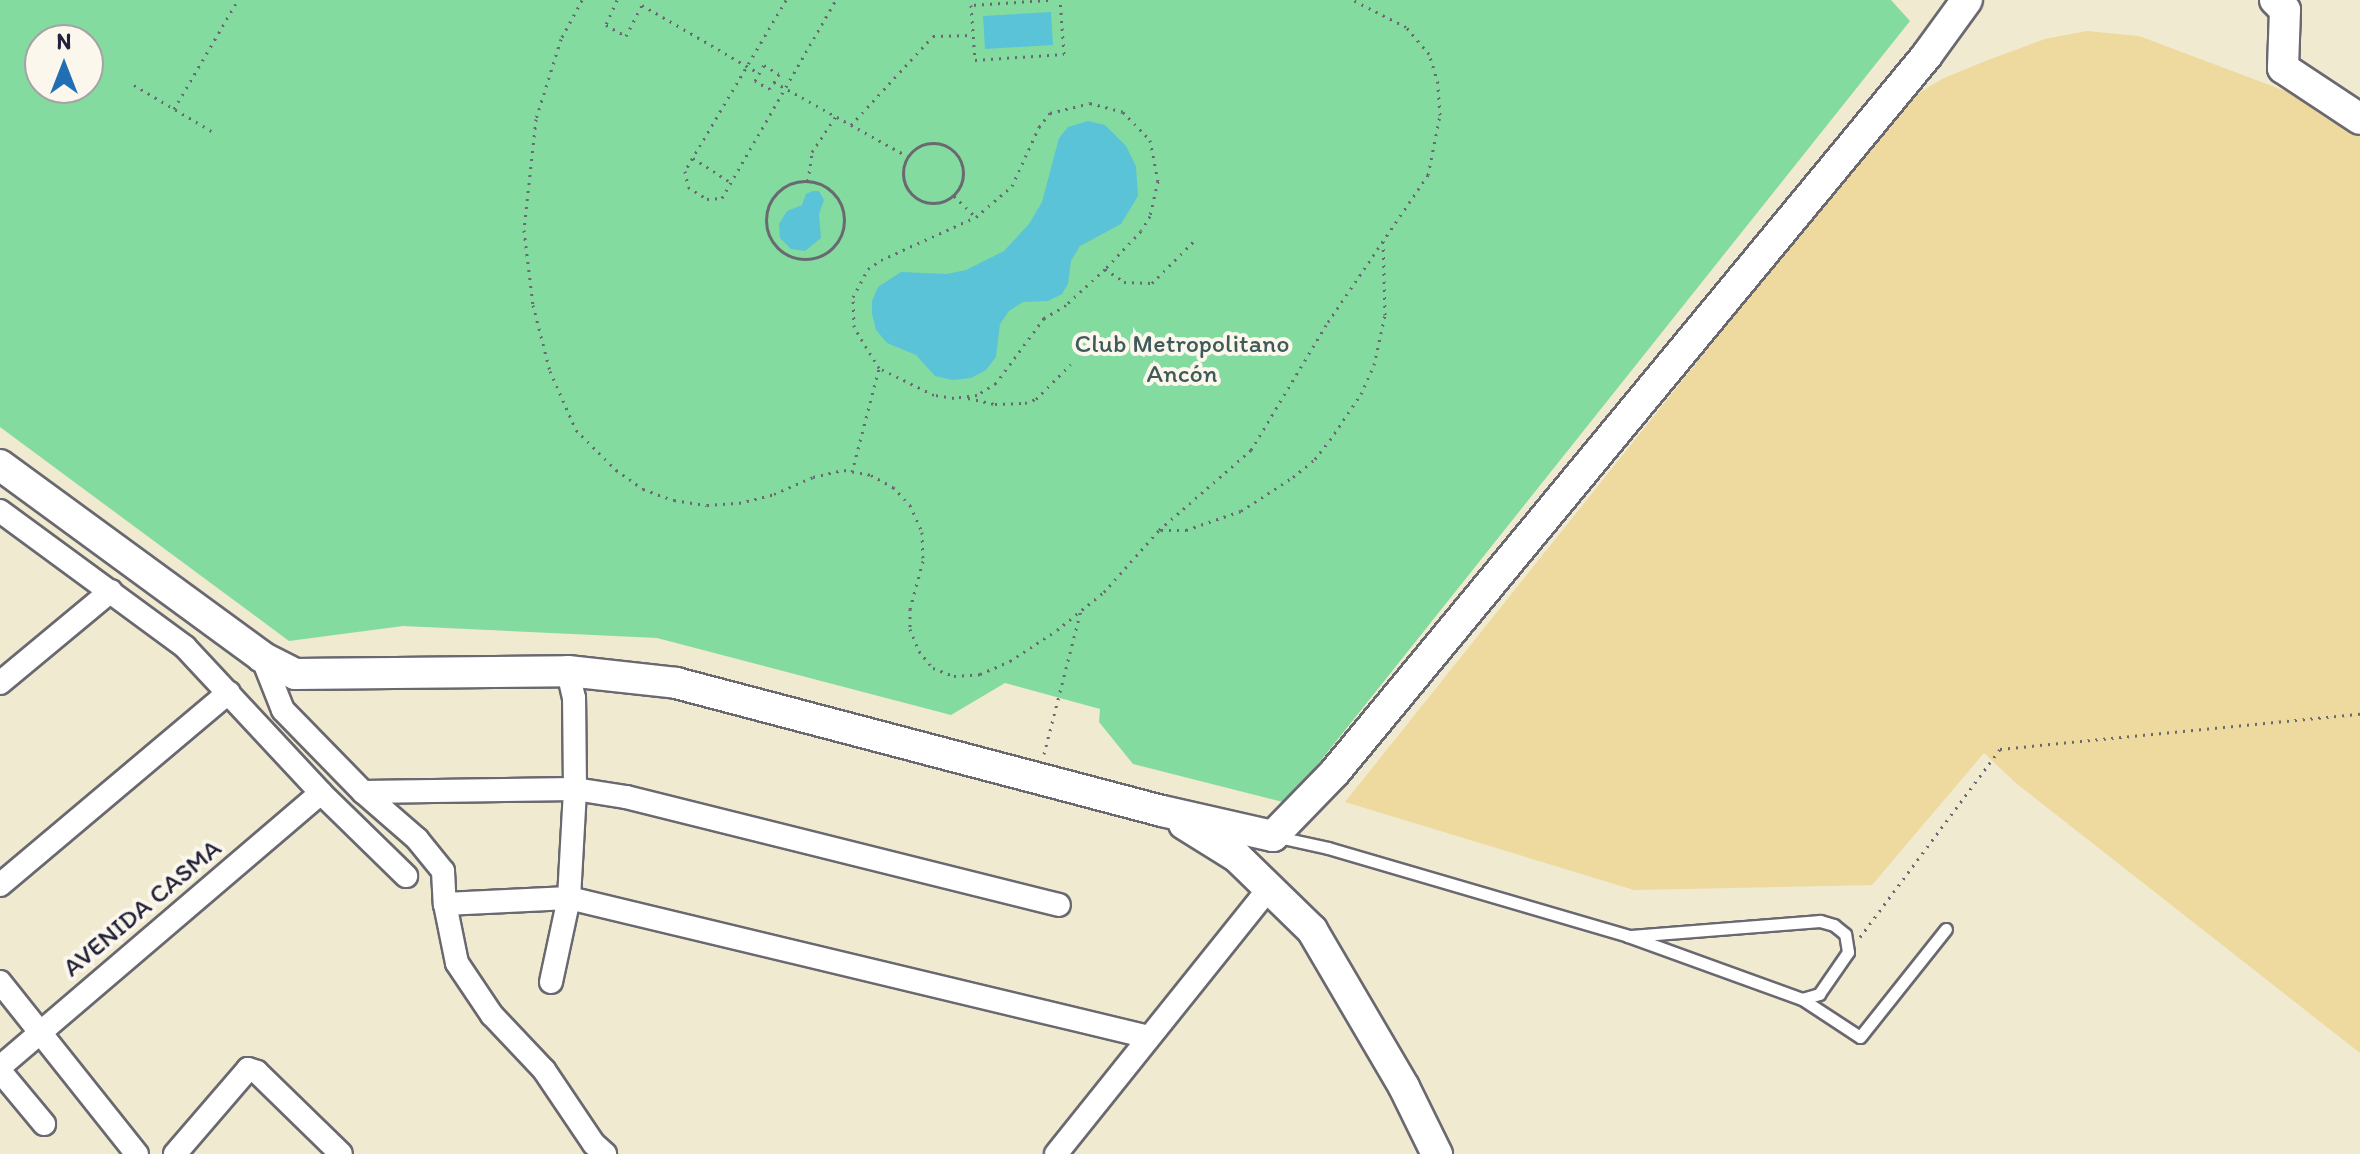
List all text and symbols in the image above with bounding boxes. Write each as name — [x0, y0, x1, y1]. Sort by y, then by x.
north arrow — [24, 24, 104, 104]
text: N — [57, 28, 71, 55]
park label: Club Metropolitano Ancón — [1075, 328, 1289, 390]
street label: AVENIDA CASMA — [56, 833, 228, 983]

